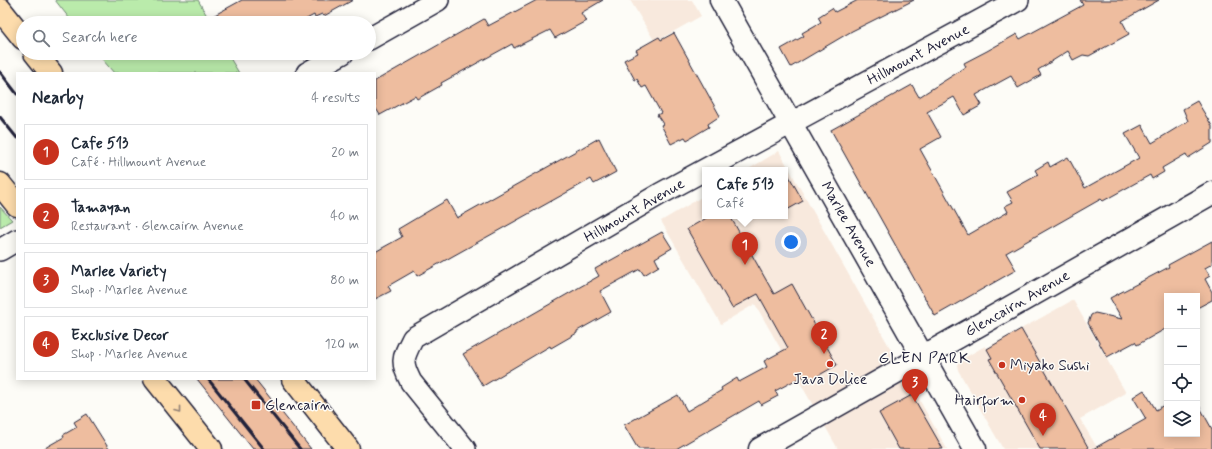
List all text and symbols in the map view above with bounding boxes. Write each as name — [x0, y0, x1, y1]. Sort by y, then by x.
search box — [16, 16, 376, 60]
street label: Hillmount Avenue — [864, 20, 973, 90]
icon: search — [30, 27, 52, 49]
text: Search here — [62, 28, 138, 48]
text: Nearby — [32, 87, 84, 109]
text: 4 results — [311, 90, 360, 107]
text: Cafe 513 — [71, 134, 128, 154]
text: 1 — [43, 144, 49, 161]
text: 20 m — [331, 144, 359, 161]
text: Café · Hillmount Avenue — [71, 154, 206, 171]
popup — [702, 167, 788, 219]
street label: Hillmount Avenue — [581, 174, 688, 248]
text: Cafe 513 — [716, 175, 774, 195]
street label: Marlee Avenue — [816, 178, 881, 271]
text: Café — [716, 195, 744, 212]
text: Tamayan — [71, 198, 130, 218]
text: 2 — [43, 208, 49, 225]
text: 40 m — [330, 208, 359, 225]
text: Restaurant · Glencairn Avenue — [71, 218, 244, 235]
pin: 1 — [732, 232, 758, 265]
your location — [781, 232, 801, 252]
text: Marlee Variety — [71, 262, 166, 282]
street label: Glencairn Avenue — [961, 266, 1074, 342]
text: 3 — [43, 272, 49, 289]
text: 80 m — [330, 272, 359, 289]
text: Shop · Marlee Avenue — [71, 282, 188, 299]
map controls — [1164, 293, 1200, 437]
button: + — [1164, 293, 1200, 329]
pin: 2 — [811, 321, 837, 354]
text: Exclusive Decor — [71, 326, 168, 346]
button: − — [1164, 329, 1200, 365]
text: 4 — [42, 336, 50, 353]
text: 120 m — [325, 336, 359, 353]
text: Shop · Marlee Avenue — [71, 346, 188, 363]
district label: GLEN PARK — [879, 348, 971, 369]
place label: Miyako Sushi — [1010, 356, 1089, 376]
marker: Java Dolice — [825, 359, 835, 369]
marker: Miyako Sushi — [997, 360, 1007, 370]
button: locate — [1164, 365, 1200, 401]
pin: 3 — [902, 369, 928, 402]
place label: Java Dolice — [793, 370, 867, 390]
place label: Hairform — [955, 391, 1014, 413]
marker: Hairform — [1017, 395, 1027, 405]
place label: Glencairn — [265, 396, 332, 416]
marker: Glencairn — [250, 399, 262, 411]
button: layers — [1164, 401, 1200, 437]
pin: 4 — [1030, 403, 1056, 436]
one-way arrow — [175, 405, 182, 412]

